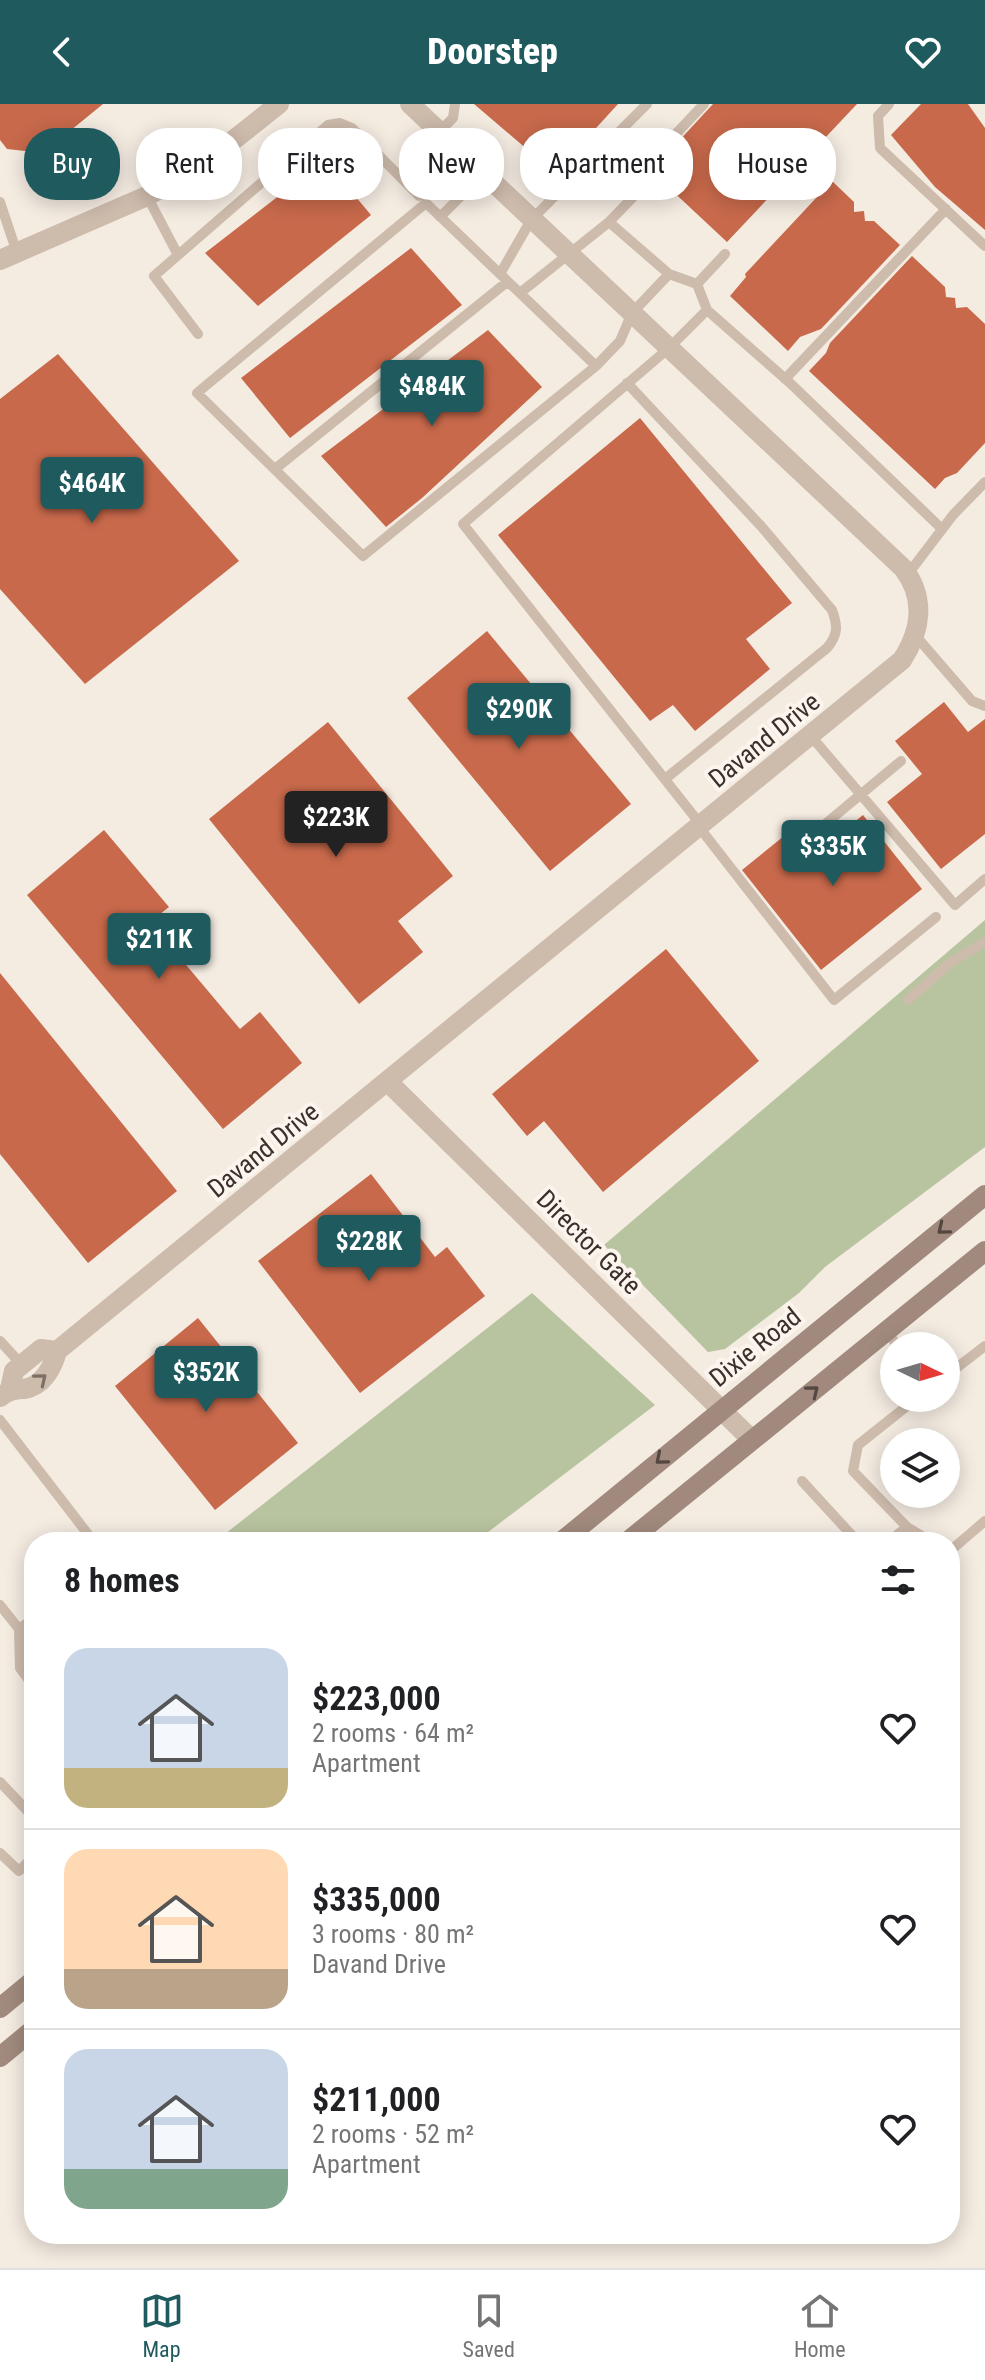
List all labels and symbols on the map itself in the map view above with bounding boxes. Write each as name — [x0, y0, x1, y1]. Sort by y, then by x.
pin: $484K — [376, 360, 488, 428]
pin: $464K — [36, 457, 148, 525]
pin: $290K — [463, 683, 575, 751]
street label: Davand Drive — [703, 686, 825, 794]
pin: $223K — [280, 791, 392, 859]
pin: $335K — [777, 820, 889, 888]
pin: $211K — [103, 913, 215, 981]
street label: Davand Drive — [202, 1096, 324, 1204]
street label: Director Gate — [531, 1184, 647, 1300]
pin: $228K — [313, 1215, 425, 1283]
one-way arrow — [937, 1219, 952, 1233]
street label: Dixie Road — [703, 1301, 807, 1393]
north arrow — [880, 1332, 960, 1412]
pin: $352K — [150, 1346, 262, 1414]
one-way arrow — [31, 1374, 46, 1389]
one-way arrow — [803, 1386, 818, 1401]
one-way arrow — [655, 1449, 670, 1463]

